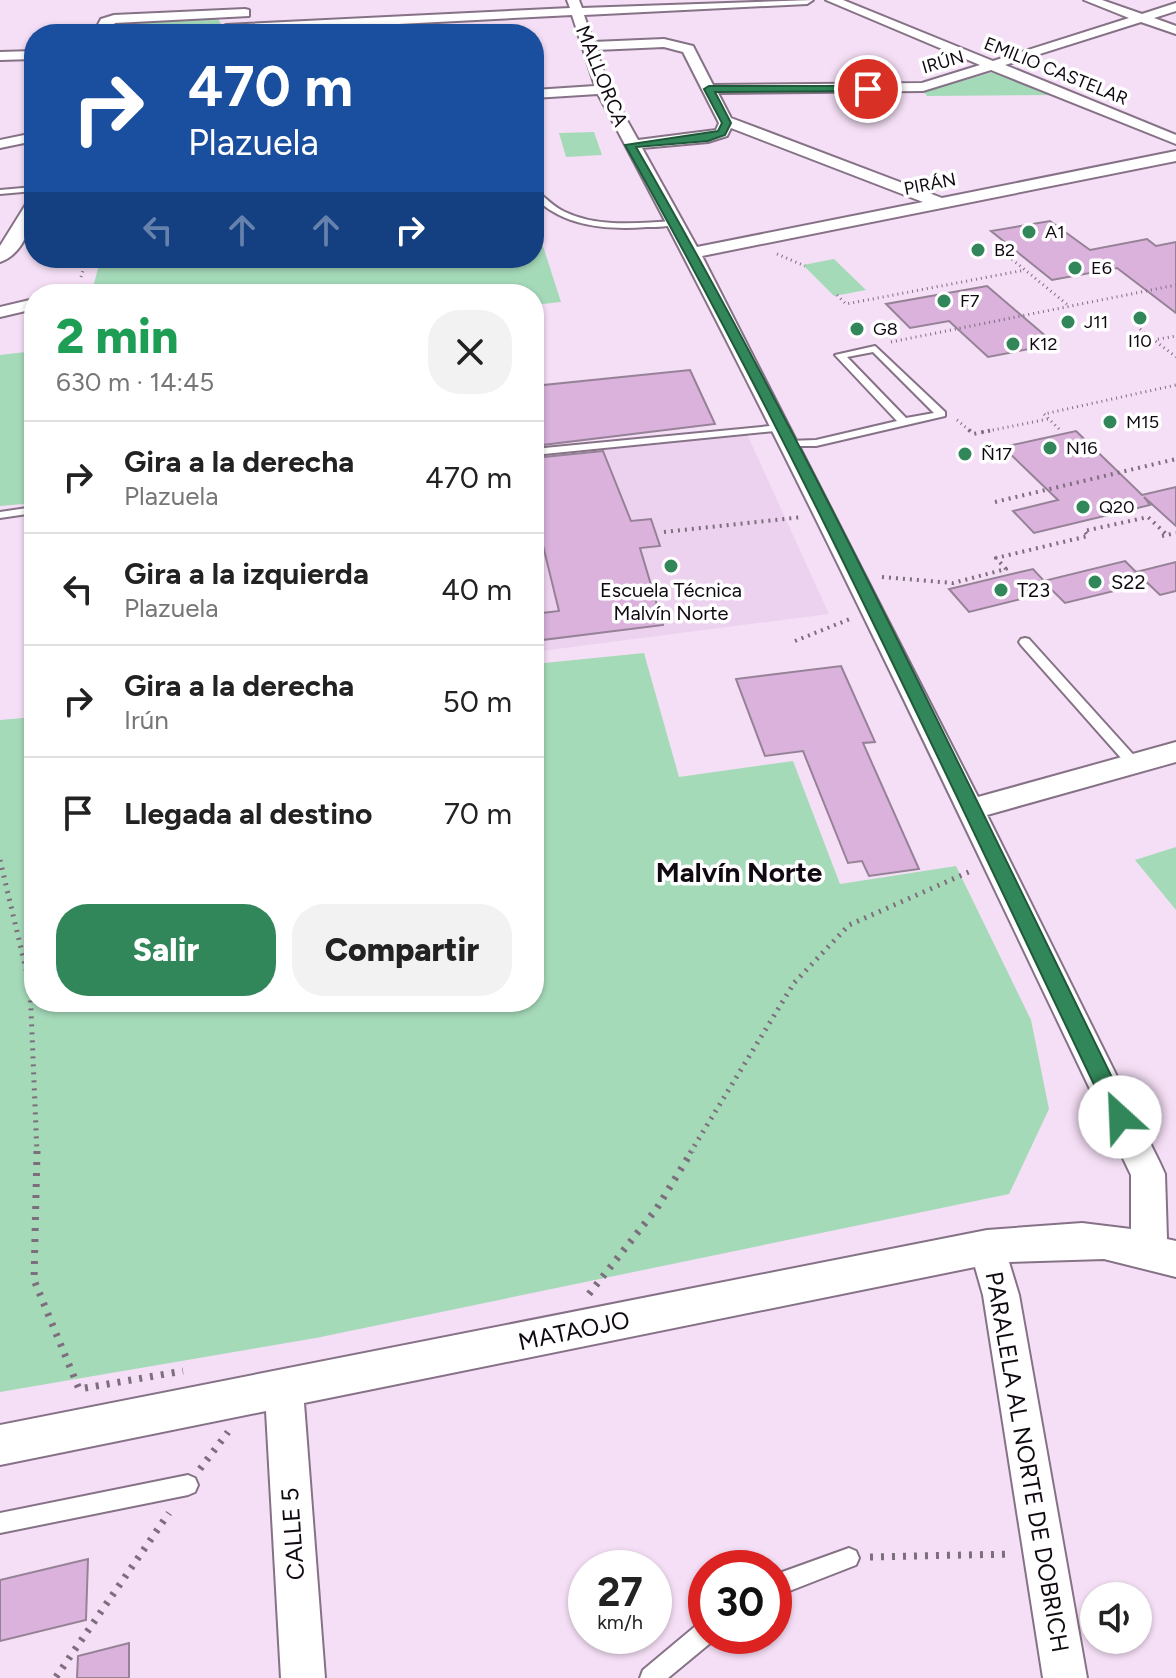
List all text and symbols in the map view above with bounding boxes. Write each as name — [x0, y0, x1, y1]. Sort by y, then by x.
street label: MALLORCA — [571, 22, 633, 130]
street label: EMILIO CASTELAR — [981, 32, 1131, 110]
street label: IRÚN — [919, 46, 967, 78]
text: 470 m — [188, 53, 353, 120]
pin — [834, 55, 902, 123]
icon: right — [56, 56, 160, 160]
icon: arrive — [846, 67, 890, 111]
text: Plazuela — [188, 121, 319, 164]
street label: PIRÁN — [902, 168, 958, 200]
icon: left — [136, 208, 180, 252]
icon: ahead — [220, 208, 264, 252]
icon: ahead — [304, 208, 348, 252]
icon: right — [388, 208, 432, 252]
place label: A1 — [1045, 221, 1065, 243]
marker: A1 — [1020, 223, 1038, 241]
place label: B2 — [994, 239, 1015, 261]
marker: B2 — [969, 241, 987, 259]
place label: E6 — [1091, 257, 1112, 279]
marker: E6 — [1066, 259, 1084, 277]
place label: F7 — [960, 290, 980, 312]
marker: F7 — [935, 292, 953, 310]
text: 2 min — [56, 307, 179, 365]
marker: I10 — [1131, 309, 1149, 327]
button: close — [428, 310, 512, 394]
place label: J11 — [1084, 311, 1108, 333]
marker: J11 — [1059, 313, 1077, 331]
place label: G8 — [873, 318, 898, 340]
marker: G8 — [848, 320, 866, 338]
place label: I10 — [1128, 330, 1152, 352]
place label: K12 — [1029, 333, 1057, 355]
marker: K12 — [1004, 335, 1022, 353]
text: 630 m · 14:45 — [56, 366, 214, 398]
place label: M15 — [1126, 411, 1159, 433]
marker: M15 — [1101, 413, 1119, 431]
place label: N16 — [1066, 437, 1098, 459]
marker: N16 — [1041, 439, 1059, 457]
text: Gira a la derecha — [124, 443, 354, 480]
place label: Ñ17 — [981, 443, 1012, 465]
marker: Ñ17 — [956, 445, 974, 463]
icon: right — [56, 455, 100, 499]
text: 470 m — [425, 459, 512, 496]
text: Plazuela — [124, 480, 218, 512]
place label: Q20 — [1099, 496, 1135, 518]
marker: Q20 — [1074, 498, 1092, 516]
text: Gira a la izquierda — [124, 555, 369, 592]
marker: Escuela Técnica Malvín Norte — [662, 557, 680, 575]
icon: left — [56, 567, 100, 611]
place label: S22 — [1111, 570, 1146, 594]
text: 40 m — [441, 571, 512, 608]
marker: S22 — [1086, 573, 1104, 591]
place label: Escuela Técnica Malvín Norte — [600, 578, 742, 625]
place label: T23 — [1017, 578, 1050, 602]
marker: T23 — [992, 581, 1010, 599]
text: Plazuela — [124, 592, 218, 624]
text: Gira a la derecha — [124, 667, 354, 704]
icon: right — [56, 679, 100, 723]
text: 50 m — [443, 683, 512, 720]
text: Irún — [124, 704, 169, 736]
icon: arrive — [56, 791, 100, 835]
text: Llegada al destino — [124, 795, 372, 832]
text: 70 m — [444, 795, 512, 832]
district label: Malvín Norte — [656, 855, 822, 889]
button: Salir — [56, 904, 276, 996]
button: Compartir — [292, 904, 512, 996]
position arrow — [1078, 1075, 1162, 1159]
street label: PARALELA AL NORTE DE DOBRICH — [980, 1269, 1075, 1655]
street label: MATAOJO — [516, 1305, 632, 1356]
street label: CALLE 5 — [275, 1487, 310, 1581]
speed limit sign: 30 — [688, 1550, 792, 1654]
text: 27 — [597, 1568, 643, 1616]
map controls — [1080, 1582, 1152, 1654]
button: sound — [1080, 1582, 1152, 1654]
text: km/h — [597, 1610, 643, 1634]

